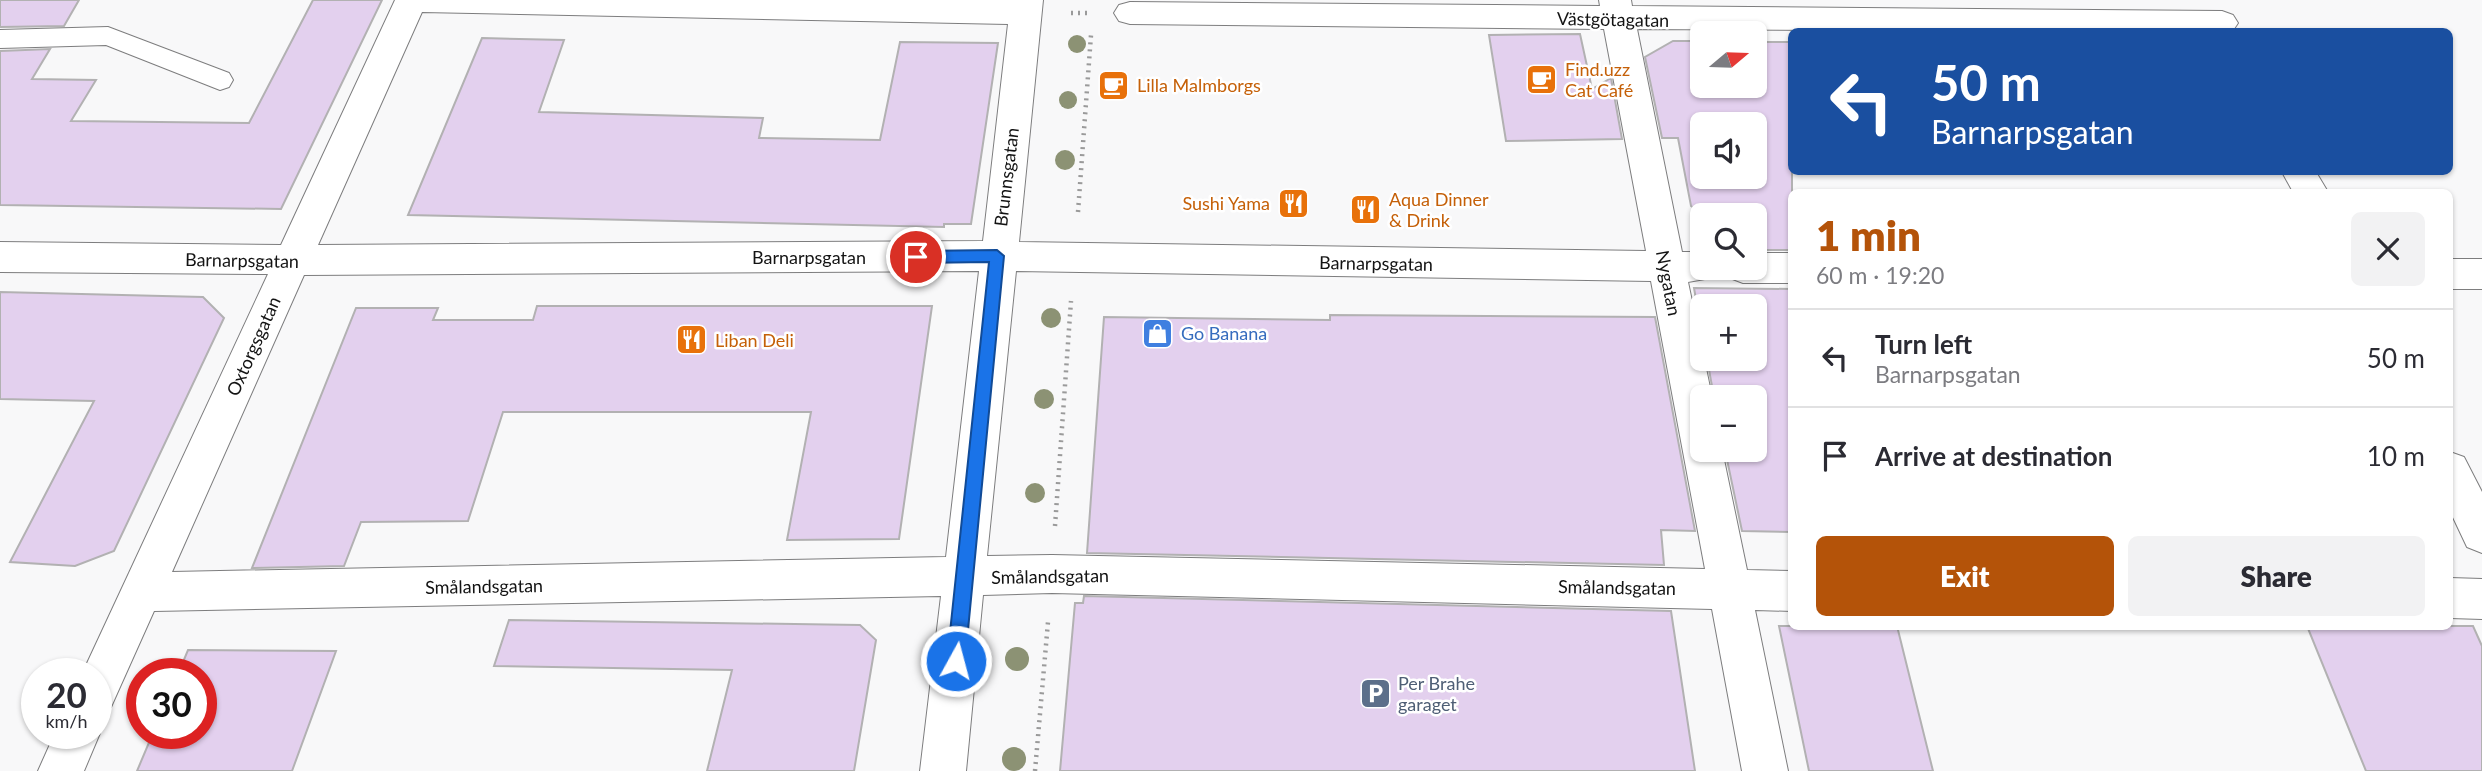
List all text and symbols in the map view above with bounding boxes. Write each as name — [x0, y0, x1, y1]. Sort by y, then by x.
street label: Västgötagatan — [1557, 7, 1669, 31]
north arrow — [1690, 21, 1768, 98]
map controls — [1690, 21, 1767, 462]
text: 50 m — [1931, 53, 2041, 111]
icon: left — [1816, 56, 1907, 147]
place label: Find.uzz Cat Café — [1565, 58, 1633, 101]
cafe icon: Find.uzz Cat Café — [1525, 62, 1559, 96]
cafe icon: Lilla Malmborgs — [1097, 68, 1131, 102]
place label: Lilla Malmborgs — [1137, 74, 1261, 96]
button: sound — [1690, 112, 1767, 189]
text: Barnarpsgatan — [1931, 112, 2134, 151]
street label: Brunnsgatan — [989, 126, 1023, 228]
restaurant icon: Sushi Yama — [1276, 186, 1310, 220]
place label: Aqua Dinner & Drink — [1389, 188, 1489, 231]
place label: Sushi Yama — [1182, 192, 1270, 214]
restaurant icon: Aqua Dinner & Drink — [1349, 192, 1383, 226]
button: search — [1690, 203, 1767, 280]
text: 1 min — [1816, 210, 1921, 260]
button: close — [2351, 212, 2425, 286]
pin — [886, 227, 946, 287]
icon: arrive — [897, 238, 935, 276]
street label: Barnarpsgatan — [752, 246, 866, 268]
street label: Barnarpsgatan — [185, 248, 299, 272]
street label: Nygatan — [1652, 248, 1686, 318]
street label: Barnarpsgatan — [1319, 251, 1433, 275]
text: 60 m · 19:20 — [1816, 261, 1944, 289]
street label: Oxtorgsgatan — [221, 293, 285, 399]
button: + — [1690, 294, 1767, 371]
shop icon: Go Banana — [1141, 316, 1175, 350]
place label: Go Banana — [1181, 322, 1267, 344]
restaurant icon: Liban Deli — [675, 323, 709, 357]
text: Turn left — [1875, 328, 1972, 360]
place label: Liban Deli — [715, 329, 794, 351]
icon: left — [1816, 339, 1854, 377]
text: 50 m — [2367, 342, 2425, 374]
text: Barnarpsgatan — [1875, 360, 2021, 388]
button: − — [1690, 385, 1767, 462]
icon: arrive — [1816, 437, 1854, 475]
text: Arrive at destination — [1875, 440, 2112, 472]
text: 10 m — [2367, 440, 2425, 472]
button: Exit — [1816, 536, 2114, 616]
button: Share — [2128, 536, 2425, 616]
street label: Smålandsgatan — [991, 564, 1109, 588]
street label: Smålandsgatan — [425, 574, 543, 598]
street label: Smålandsgatan — [1558, 575, 1676, 599]
position arrow — [919, 624, 993, 698]
speed limit sign: 30 — [126, 658, 217, 749]
place label: Per Brahe garaget — [1398, 672, 1475, 715]
text: 20 — [46, 673, 87, 715]
parking icon: Per Brahe garaget — [1358, 676, 1392, 710]
text: km/h — [45, 710, 88, 732]

